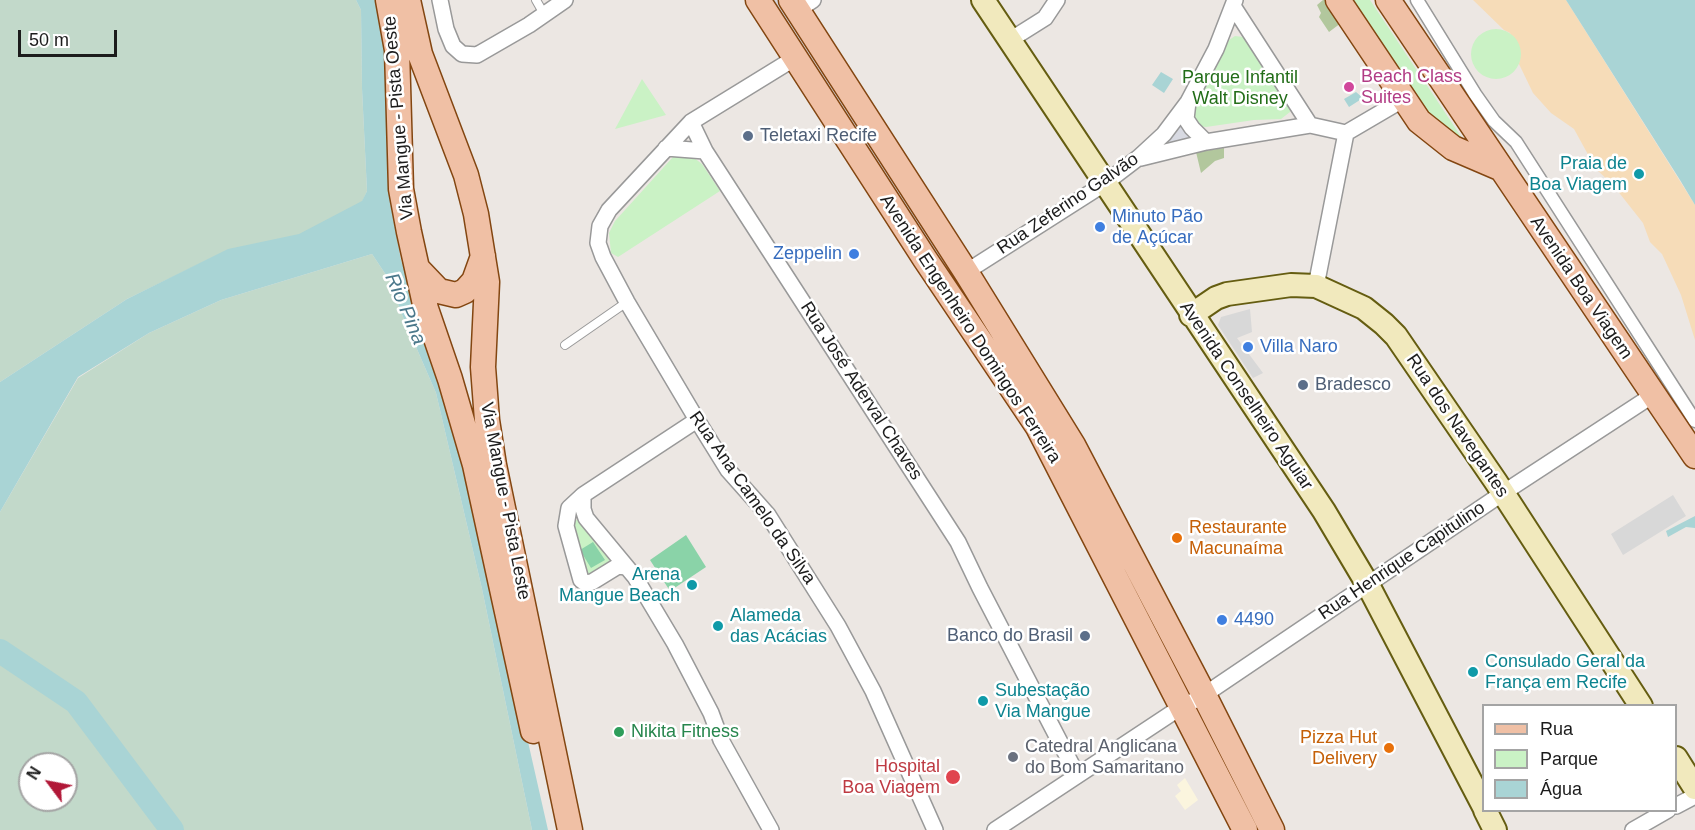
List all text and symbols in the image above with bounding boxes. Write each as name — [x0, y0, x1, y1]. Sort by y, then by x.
street label: Via Mangue - Pista Oeste — [379, 15, 419, 221]
scale bar — [21, 18, 120, 56]
text: 50 m — [29, 30, 69, 50]
place label: Beach Class Suites — [1361, 66, 1462, 109]
park label: Parque Infantil Walt Disney — [1182, 67, 1298, 110]
marker: Beach Class Suites — [1342, 80, 1356, 94]
place label: Teletaxi Recife — [760, 125, 877, 147]
marker: Teletaxi Recife — [741, 129, 755, 143]
street label: Rua Zeferino Galvão — [993, 149, 1143, 259]
place label: Praia de Boa Viagem — [1529, 153, 1627, 195]
marker: Praia de Boa Viagem — [1632, 167, 1646, 181]
street label: Avenida Engenheiro Domingos Ferreira — [875, 191, 1065, 467]
place label: Minuto Pão de Açúcar — [1112, 206, 1203, 248]
street label: Avenida Boa Viagem — [1525, 213, 1637, 363]
marker: Minuto Pão de Açúcar — [1093, 220, 1107, 234]
place label: Zeppelin — [773, 243, 842, 265]
marker: Zeppelin — [847, 247, 861, 261]
water label: Rio Pina — [379, 270, 431, 348]
street label: Rua José Aderval Chaves — [795, 298, 927, 484]
street label: Avenida Conselheiro Aguiar — [1175, 298, 1317, 494]
place label: Villa Naro — [1260, 336, 1338, 358]
marker: Villa Naro — [1241, 340, 1255, 354]
street label: Rua dos Navegantes — [1401, 350, 1513, 502]
place label: Bradesco — [1315, 374, 1391, 396]
marker: Bradesco — [1296, 378, 1310, 392]
street label: Via Mangue - Pista Leste — [475, 400, 535, 602]
street label: Rua Ana Camelo da Silva — [684, 407, 820, 589]
street label: Rua Henrique Capitulino — [1315, 497, 1489, 625]
place label: Restaurante Macunaíma — [1189, 517, 1287, 560]
marker: Restaurante Macunaíma — [1170, 531, 1184, 545]
place label: Arena Mangue Beach — [559, 564, 680, 606]
marker: Arena Mangue Beach — [685, 578, 699, 592]
place label: Alameda das Acácias — [730, 605, 827, 648]
place label: 4490 — [1234, 609, 1274, 631]
marker: 4490 — [1215, 613, 1229, 627]
marker: Alameda das Acácias — [711, 619, 725, 633]
place label: Banco do Brasil — [947, 625, 1073, 647]
marker: Banco do Brasil — [1078, 629, 1092, 643]
place label: Consulado Geral da França em Recife — [1485, 651, 1645, 694]
marker: Consulado Geral da França em Recife — [1466, 665, 1480, 679]
place label: Subestação Via Mangue — [995, 680, 1091, 722]
marker: Subestação Via Mangue — [976, 694, 990, 708]
legend — [1482, 704, 1677, 812]
text: Rua — [1540, 719, 1573, 739]
place label: Nikita Fitness — [631, 721, 739, 743]
marker: Nikita Fitness — [612, 725, 626, 739]
place label: Pizza Hut Delivery — [1300, 727, 1377, 770]
place label: Catedral Anglicana do Bom Samaritano — [1025, 736, 1184, 778]
marker: Pizza Hut Delivery — [1382, 741, 1396, 755]
text: Parque — [1540, 749, 1598, 769]
marker: Catedral Anglicana do Bom Samaritano — [1006, 750, 1020, 764]
north arrow — [18, 752, 78, 812]
place label: Hospital Boa Viagem — [842, 756, 940, 798]
text: N — [24, 764, 44, 783]
marker: Hospital Boa Viagem — [944, 768, 962, 786]
text: Água — [1540, 779, 1582, 799]

